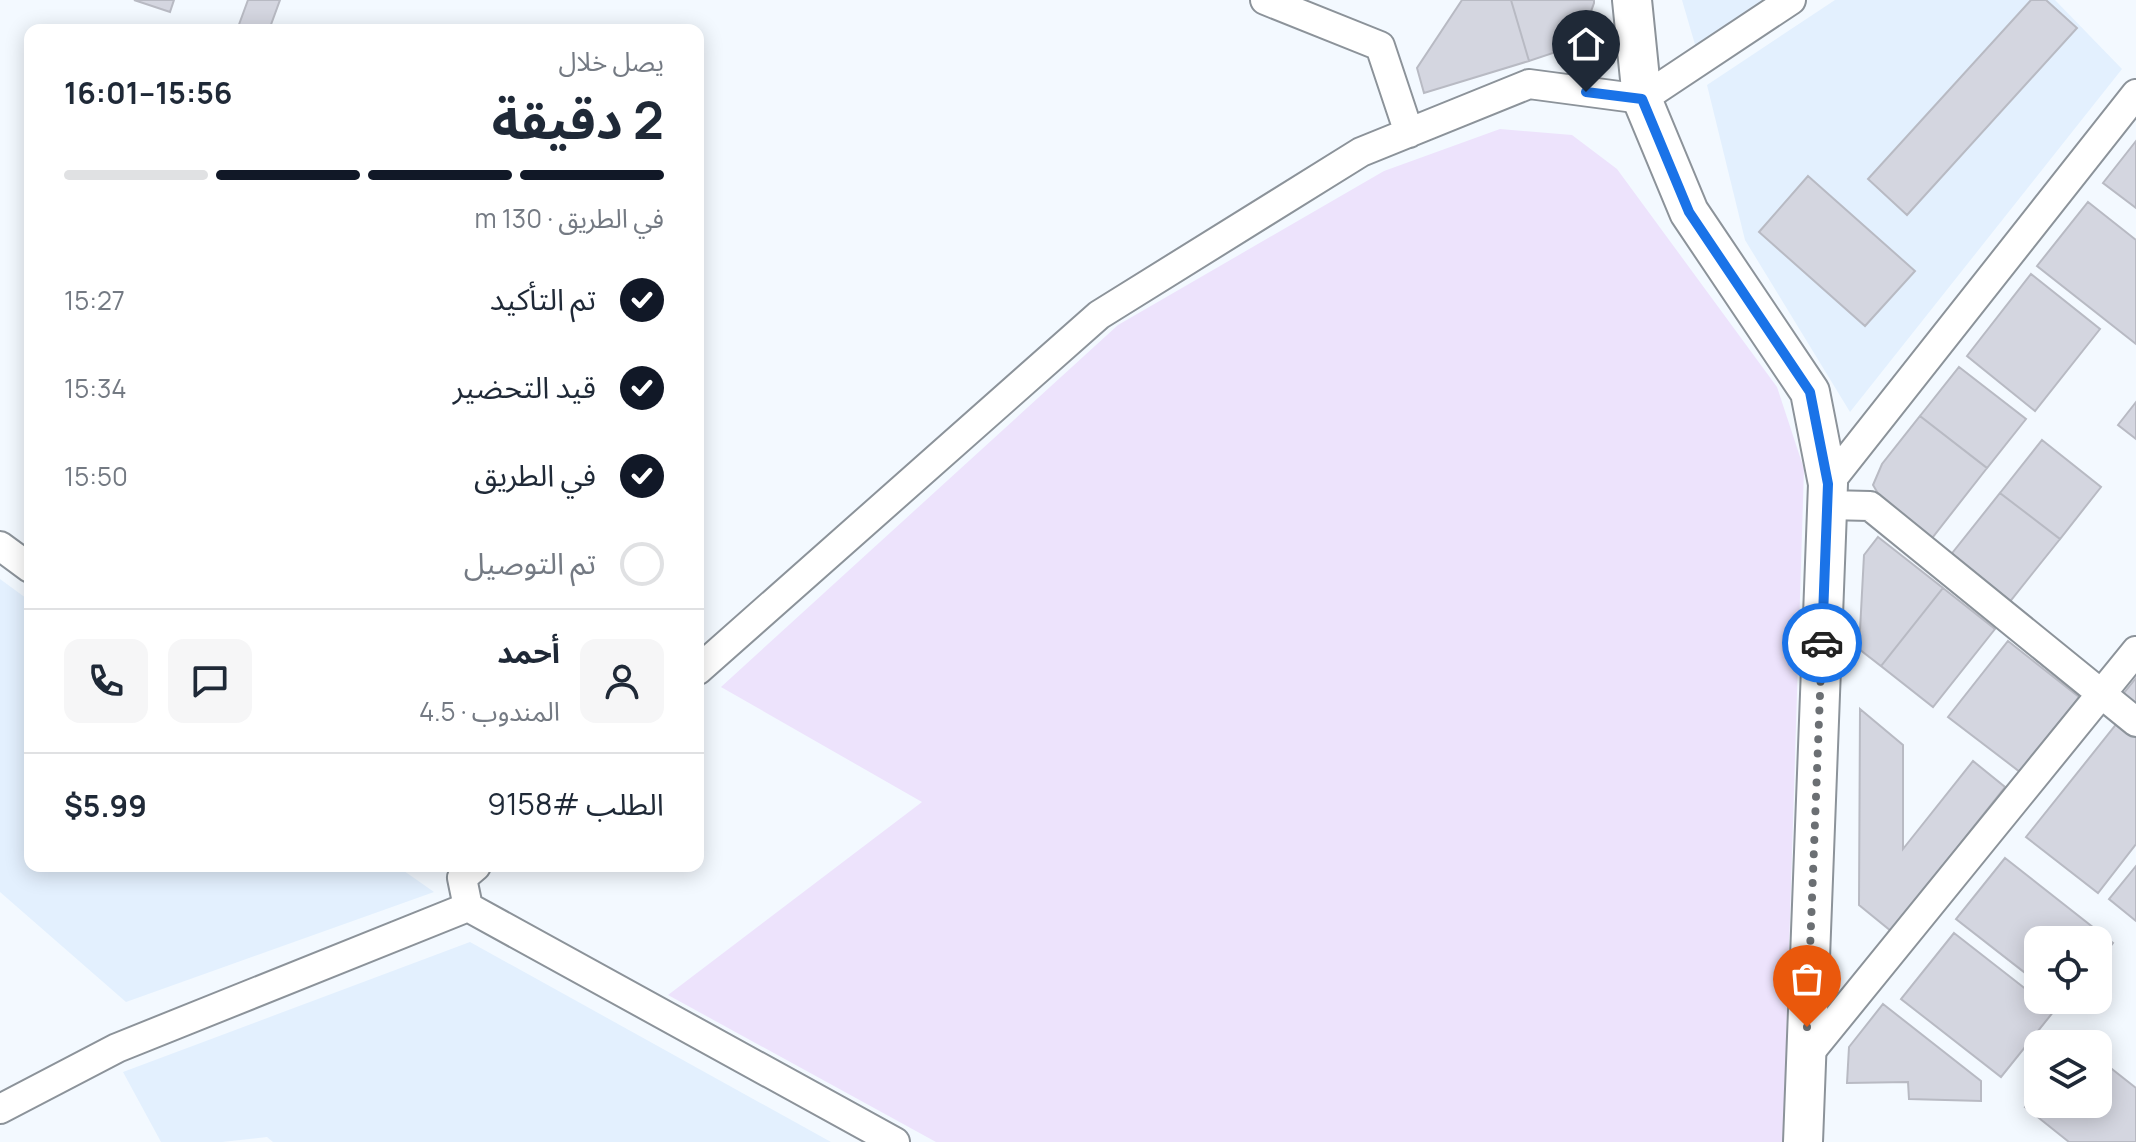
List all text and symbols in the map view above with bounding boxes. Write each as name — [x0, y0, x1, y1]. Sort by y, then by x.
pin — [1552, 10, 1620, 92]
icon: home — [1564, 22, 1608, 66]
text: يصل خلال — [558, 43, 664, 79]
text: 15:56–16:01 — [64, 72, 232, 113]
text: 2 دقيقة — [492, 84, 664, 155]
text: في الطريق · 130 m — [474, 200, 664, 236]
text: تم التأكيد — [490, 278, 596, 319]
icon: check — [620, 278, 664, 322]
text: 15:27 — [64, 282, 125, 318]
text: قيد التحضير — [453, 366, 596, 407]
icon: check — [620, 366, 664, 410]
text: 15:34 — [64, 370, 127, 406]
text: في الطريق — [474, 454, 596, 495]
icon: check — [620, 454, 664, 498]
text: 15:50 — [64, 458, 128, 494]
text: تم التوصيل — [464, 542, 596, 583]
courier — [1782, 603, 1862, 683]
icon: car — [1800, 621, 1844, 665]
text: أحمد — [497, 631, 560, 672]
button: phone — [64, 639, 148, 723]
button: chat — [168, 639, 252, 723]
button: person — [580, 639, 664, 723]
text: المندوب · 4.5 — [419, 693, 560, 729]
text: الطلب #9158 — [487, 783, 664, 824]
text: $5.99 — [64, 785, 147, 826]
map controls — [2024, 926, 2112, 1118]
button: locate — [2024, 926, 2112, 1014]
pin — [1773, 945, 1841, 1027]
icon: bag — [1785, 957, 1829, 1001]
button: layers — [2024, 1030, 2112, 1118]

